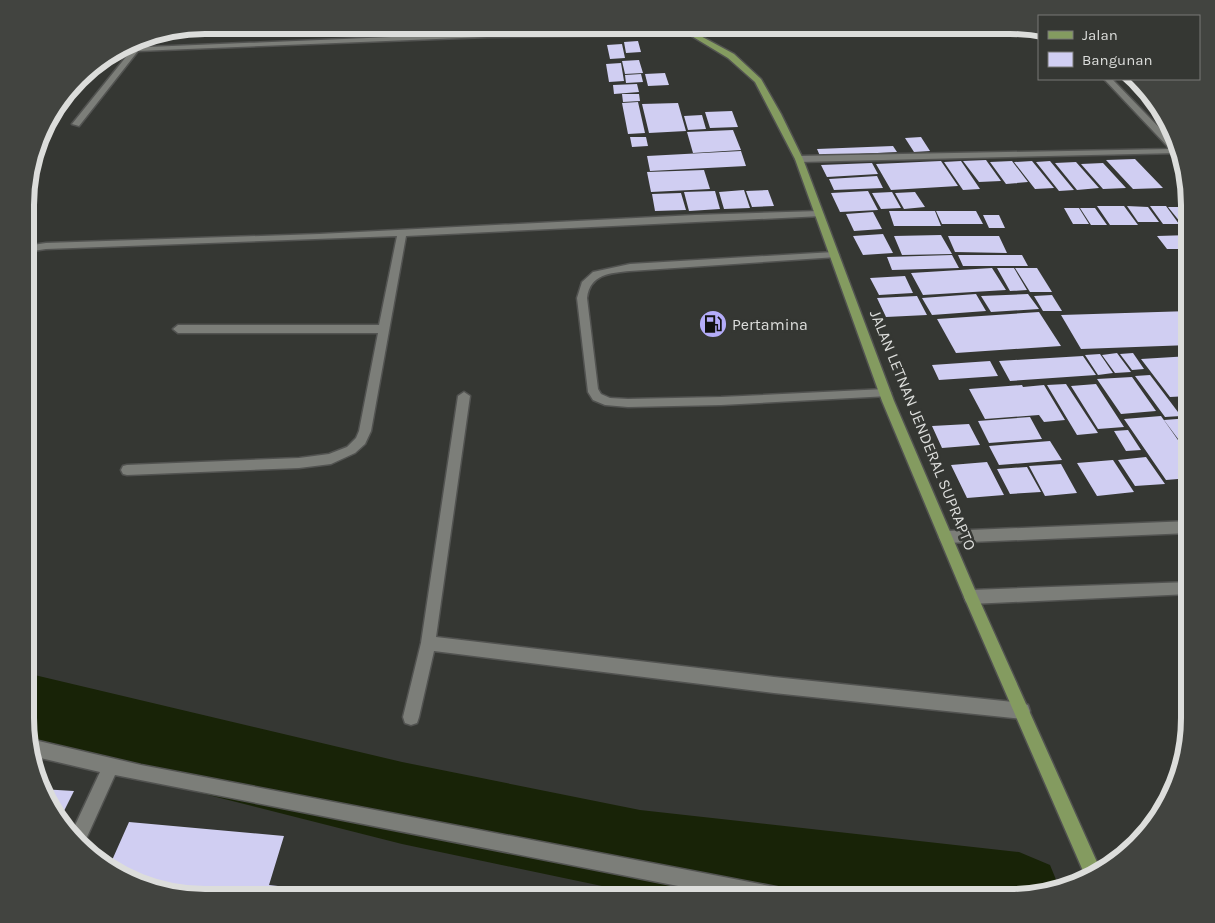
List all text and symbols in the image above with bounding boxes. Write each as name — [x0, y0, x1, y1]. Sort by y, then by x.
legend — [1038, 15, 1200, 80]
text: Jalan — [1082, 26, 1118, 44]
text: Bangunan — [1082, 51, 1153, 69]
street label: JALAN LETNAN JENDERAL SUPRAPTO — [866, 307, 980, 553]
fuel station icon: Pertamina — [698, 309, 728, 339]
place label: Pertamina — [732, 315, 808, 334]

